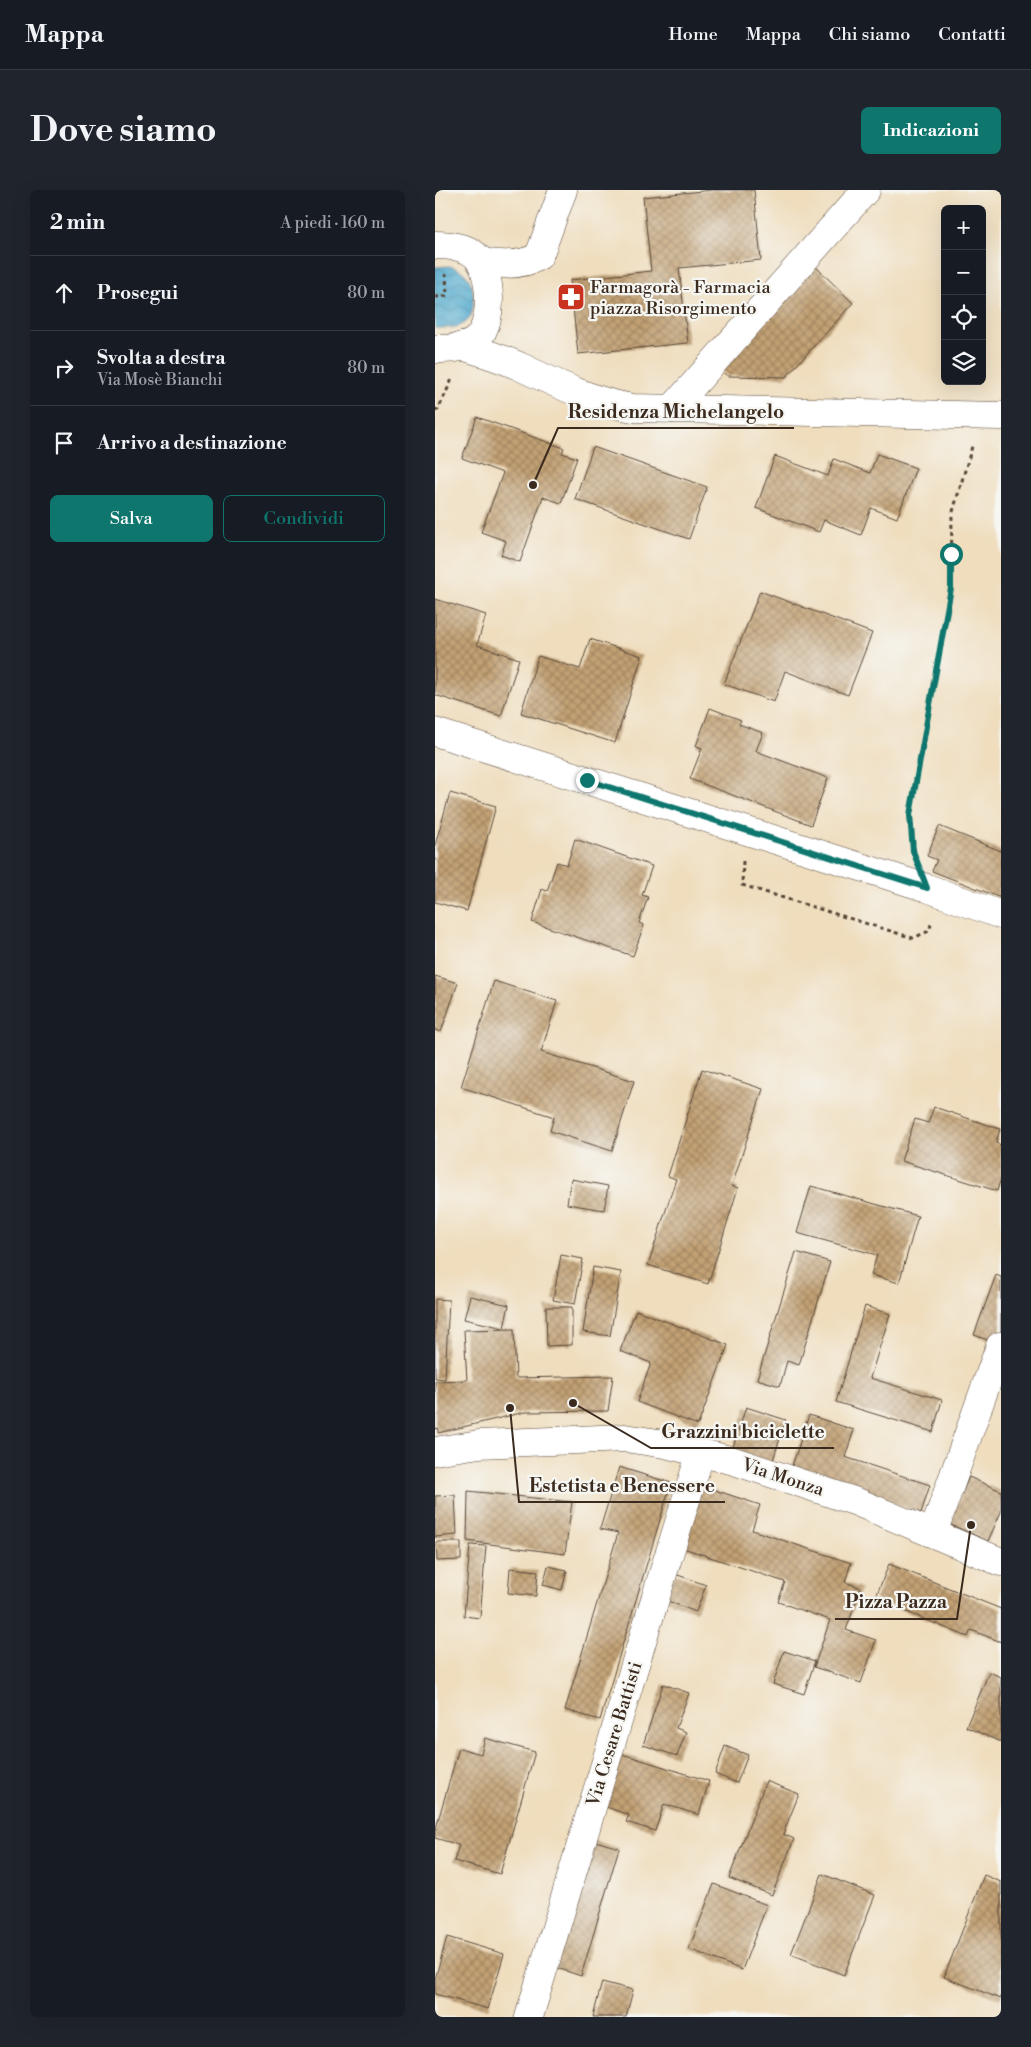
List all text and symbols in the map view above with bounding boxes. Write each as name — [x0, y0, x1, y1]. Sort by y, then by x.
text: Mappa — [25, 20, 104, 50]
text: Home — [668, 23, 718, 46]
text: Mappa — [746, 23, 801, 46]
text: Chi siamo — [829, 23, 910, 46]
text: Contatti — [938, 23, 1006, 46]
button: Indicazioni — [861, 107, 1001, 154]
text: Dove siamo — [30, 109, 217, 152]
map controls — [941, 205, 986, 385]
button: + — [941, 205, 986, 250]
text: 2 min — [50, 210, 105, 236]
text: A piedi · 160 m — [281, 213, 385, 233]
button: − — [941, 250, 986, 295]
place label: Farmagorà - Farmacia piazza Risorgimento — [590, 276, 771, 320]
icon: ahead — [50, 279, 78, 307]
text: Prosegui — [97, 281, 178, 305]
pharmacy icon: Farmagorà - Farmacia piazza Risorgimento — [556, 282, 586, 312]
text: 80 m — [347, 283, 385, 303]
button: locate — [941, 295, 986, 340]
button: layers — [941, 340, 986, 385]
text: Svolta a destra — [97, 346, 225, 370]
icon: right — [50, 354, 78, 382]
text: 80 m — [347, 358, 385, 378]
text: Via Mosè Bianchi — [97, 370, 223, 390]
callout: Residenza Michelangelo — [558, 394, 794, 428]
text: Residenza Michelangelo — [568, 400, 784, 424]
icon: arrive — [50, 429, 78, 457]
text: Arrivo a destinazione — [97, 431, 287, 455]
button: Salva — [50, 495, 213, 542]
button: Condividi — [223, 495, 385, 542]
route start — [940, 543, 963, 566]
route end — [576, 769, 599, 792]
callout: Grazzini biciclette — [651, 1414, 834, 1448]
text: Grazzini biciclette — [661, 1420, 825, 1444]
street label: Via Monza — [738, 1453, 828, 1502]
callout: Estetista e Benessere — [519, 1468, 725, 1502]
text: Estetista e Benessere — [529, 1474, 715, 1498]
callout: Pizza Pazza — [835, 1585, 957, 1619]
text: Pizza Pazza — [845, 1590, 948, 1614]
street label: Via Cesare Battisti — [581, 1659, 647, 1810]

